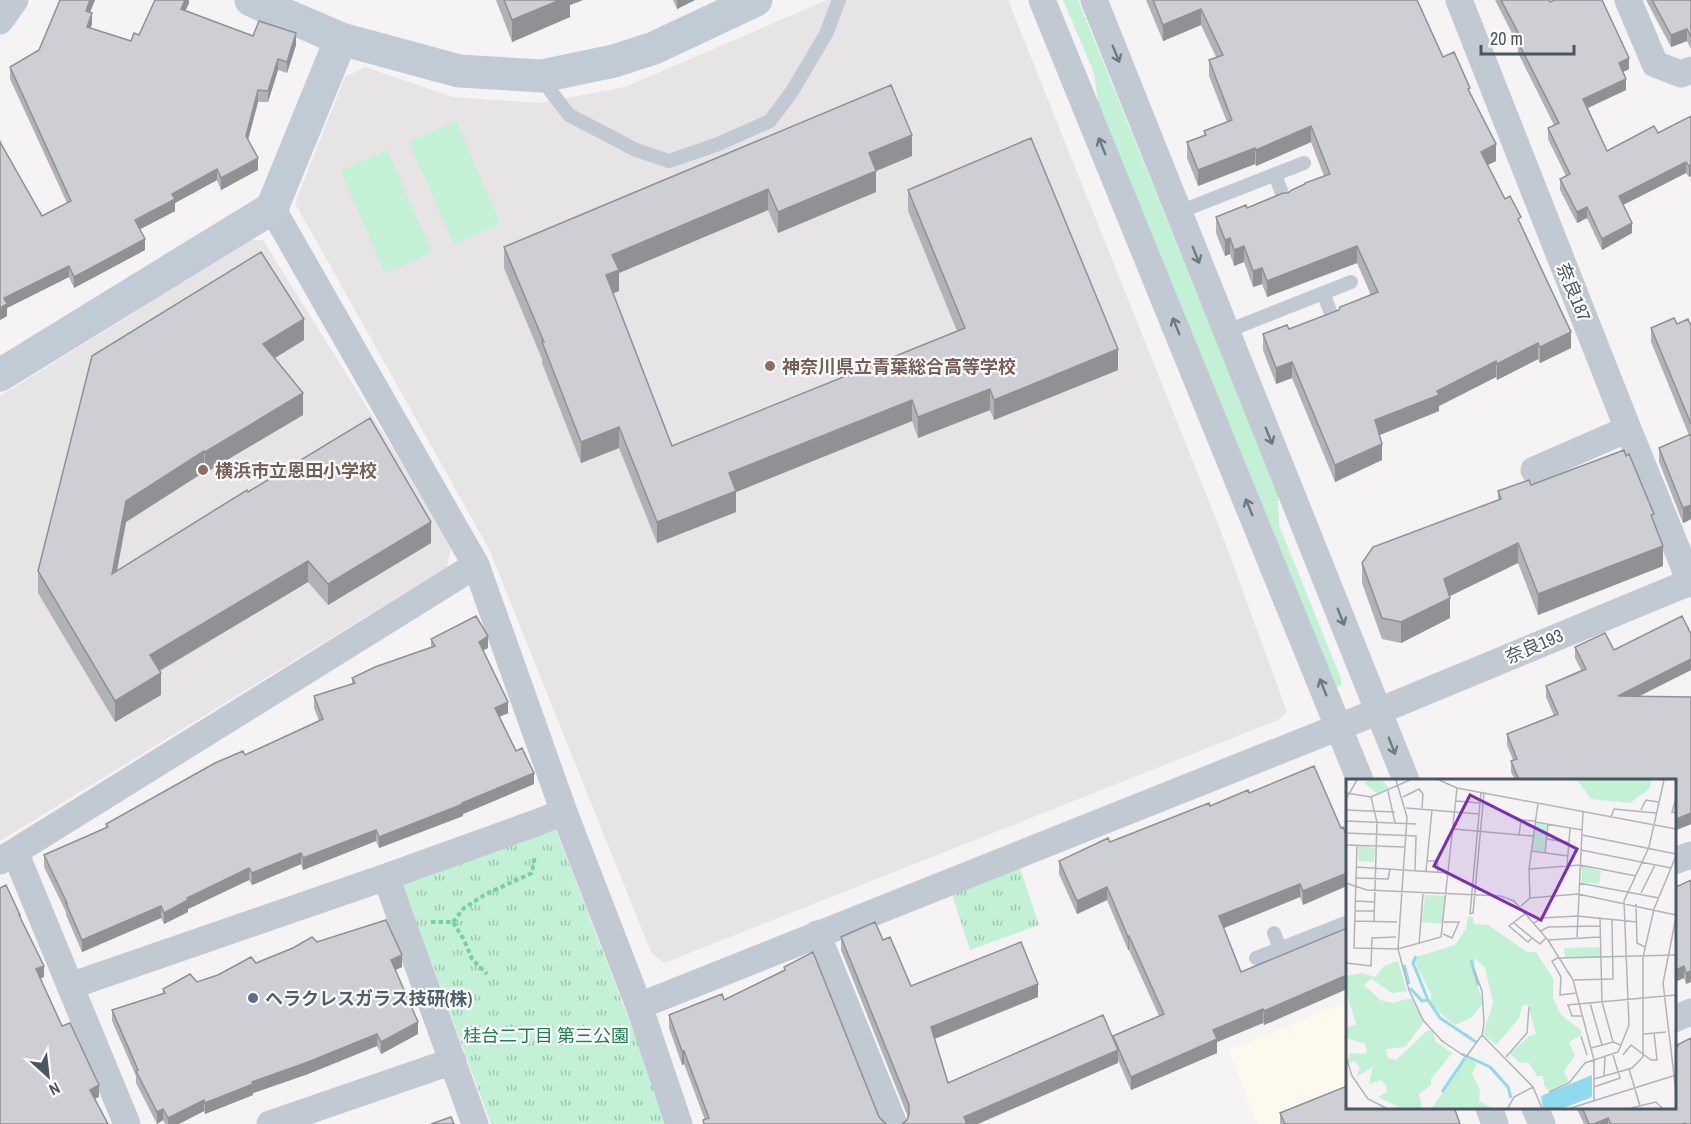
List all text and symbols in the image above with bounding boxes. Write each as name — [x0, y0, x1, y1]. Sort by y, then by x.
scale bar — [1481, 18, 1574, 56]
text: 20 m — [1490, 26, 1523, 51]
one-way arrow — [1111, 45, 1122, 63]
one-way arrow — [1096, 137, 1107, 155]
one-way arrow — [1191, 245, 1202, 264]
street label: 奈良187 — [1551, 259, 1597, 325]
one-way arrow — [1170, 317, 1181, 336]
place label: 神奈川県立青葉総合高等学校 — [782, 354, 1016, 379]
marker: 神奈川県立青葉総合高等学校 — [763, 359, 777, 373]
one-way arrow — [1264, 426, 1275, 445]
place label: 横浜市立恩田小学校 — [215, 458, 377, 483]
marker: 横浜市立恩田小学校 — [196, 463, 210, 477]
one-way arrow — [1243, 498, 1254, 516]
one-way arrow — [1336, 607, 1347, 626]
street label: 奈良193 — [1501, 623, 1567, 669]
one-way arrow — [1317, 678, 1328, 697]
one-way arrow — [1387, 736, 1398, 754]
inset map — [1346, 779, 1676, 1109]
place label: ヘラクレスガラス技研(株) — [265, 986, 473, 1011]
marker: ヘラクレスガラス技研(株) — [246, 991, 260, 1005]
park label: 桂台二丁目 第三公園 — [463, 1023, 629, 1048]
north arrow — [18, 1046, 78, 1106]
text: N — [46, 1077, 64, 1101]

